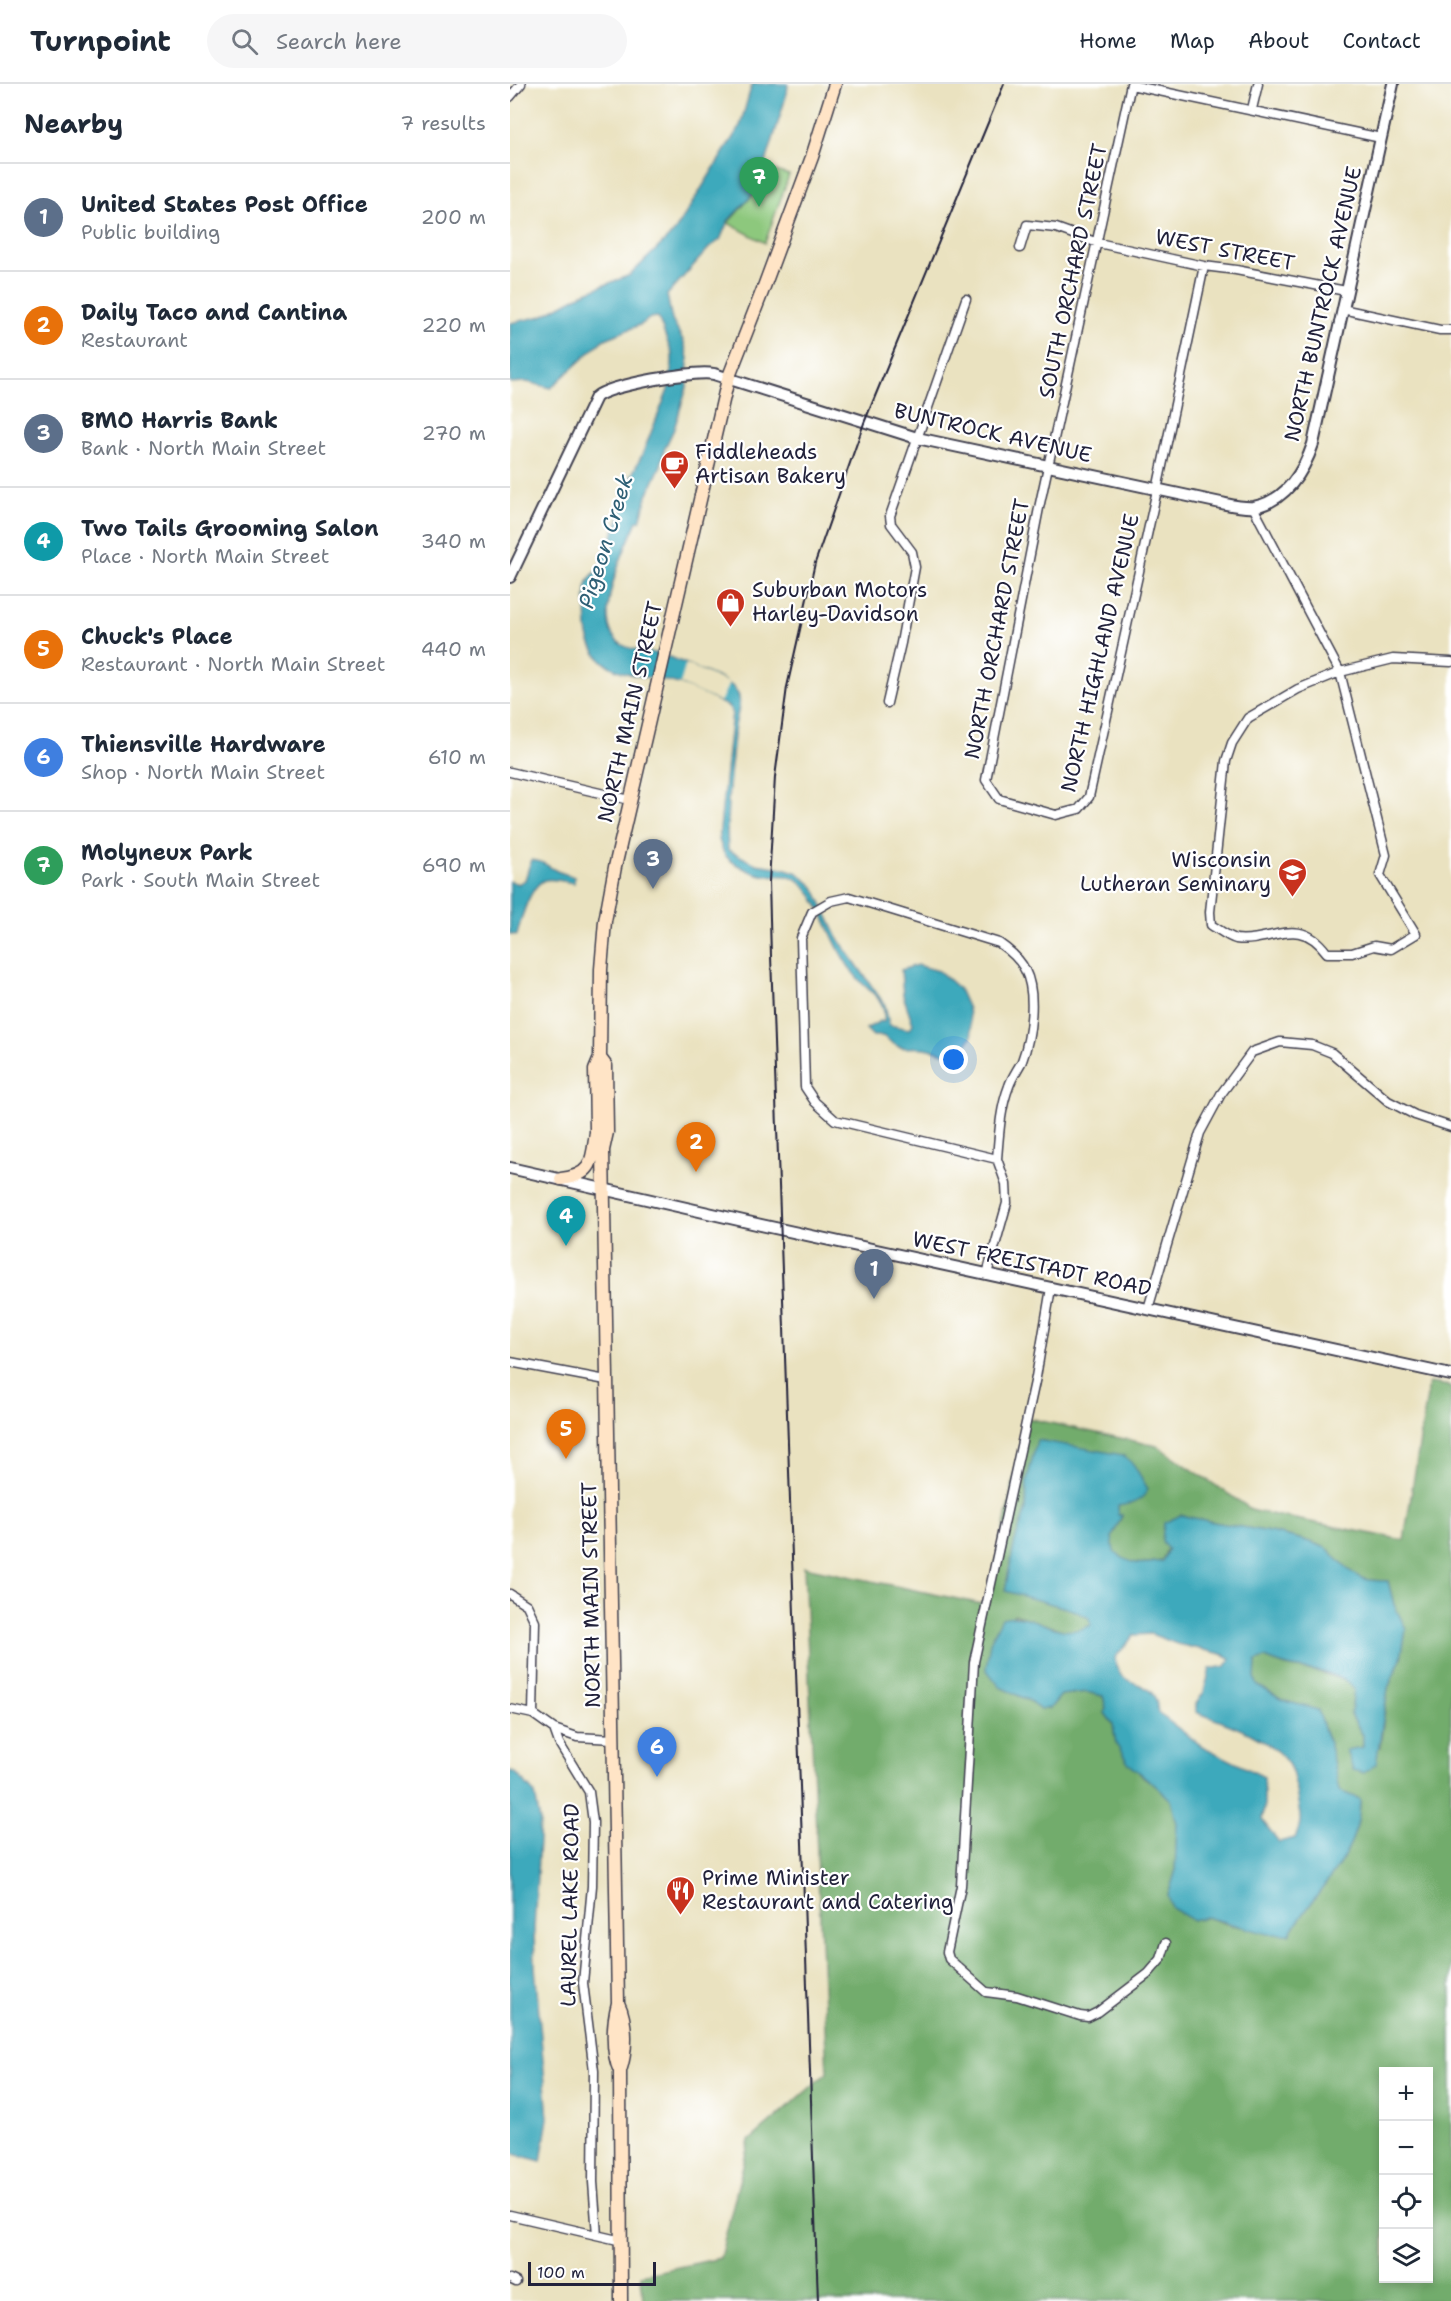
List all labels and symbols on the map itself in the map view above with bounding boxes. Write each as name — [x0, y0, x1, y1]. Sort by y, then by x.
street label: SOUTH ORCHARD STREET — [1032, 141, 1114, 401]
pin: 7 — [740, 158, 778, 207]
street label: NORTH BUNTROCK AVENUE — [1278, 164, 1368, 444]
street label: WEST STREET — [1153, 223, 1297, 277]
street label: BUNTROCK AVENUE — [891, 397, 1095, 469]
place label: Fiddleheads Artisan Bakery — [695, 438, 846, 490]
cafe icon: Fiddleheads Artisan Bakery — [658, 448, 690, 490]
water label: Pigeon Creek — [571, 470, 640, 612]
street label: NORTH ORCHARD STREET — [958, 496, 1036, 762]
street label: NORTH HIGHLAND AVENUE — [1054, 511, 1146, 795]
place label: Suburban Motors Harley-Davidson — [752, 576, 927, 628]
shop icon: Suburban Motors Harley-Davidson — [715, 586, 747, 628]
street label: NORTH MAIN STREET — [591, 599, 669, 825]
pin: 3 — [634, 840, 672, 889]
place label: Wisconsin Lutheran Seminary — [1080, 846, 1271, 898]
school or university icon: Wisconsin Lutheran Seminary — [1276, 856, 1308, 898]
your location — [939, 1045, 968, 1074]
pin: 2 — [676, 1122, 716, 1172]
pin: 4 — [546, 1196, 586, 1246]
street label: WEST FREISTADT ROAD — [910, 1225, 1154, 1303]
pin: 1 — [854, 1250, 894, 1299]
pin: 5 — [546, 1410, 586, 1459]
street label: NORTH MAIN STREET — [575, 1482, 607, 1708]
pin: 6 — [638, 1728, 676, 1777]
street label: LAUREL LAKE ROAD — [554, 1803, 586, 2007]
place label: Prime Minister Restaurant and Catering — [702, 1864, 954, 1916]
restaurant icon: Prime Minister Restaurant and Catering — [665, 1874, 697, 1916]
scale bar — [528, 2259, 656, 2286]

